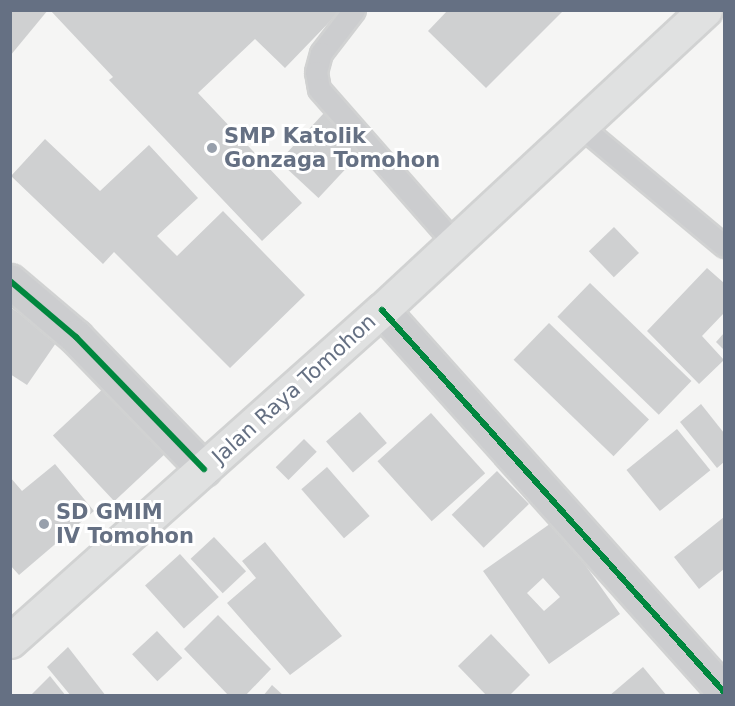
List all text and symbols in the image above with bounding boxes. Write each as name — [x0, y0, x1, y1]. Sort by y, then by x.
place label: SMP Katolik Gonzaga Tomohon — [224, 123, 440, 173]
marker: SMP Katolik Gonzaga Tomohon — [205, 141, 219, 155]
street label: Jalan Raya Tomohon — [207, 309, 381, 469]
place label: SD GMIM IV Tomohon — [56, 499, 194, 549]
marker: SD GMIM IV Tomohon — [37, 517, 51, 531]

